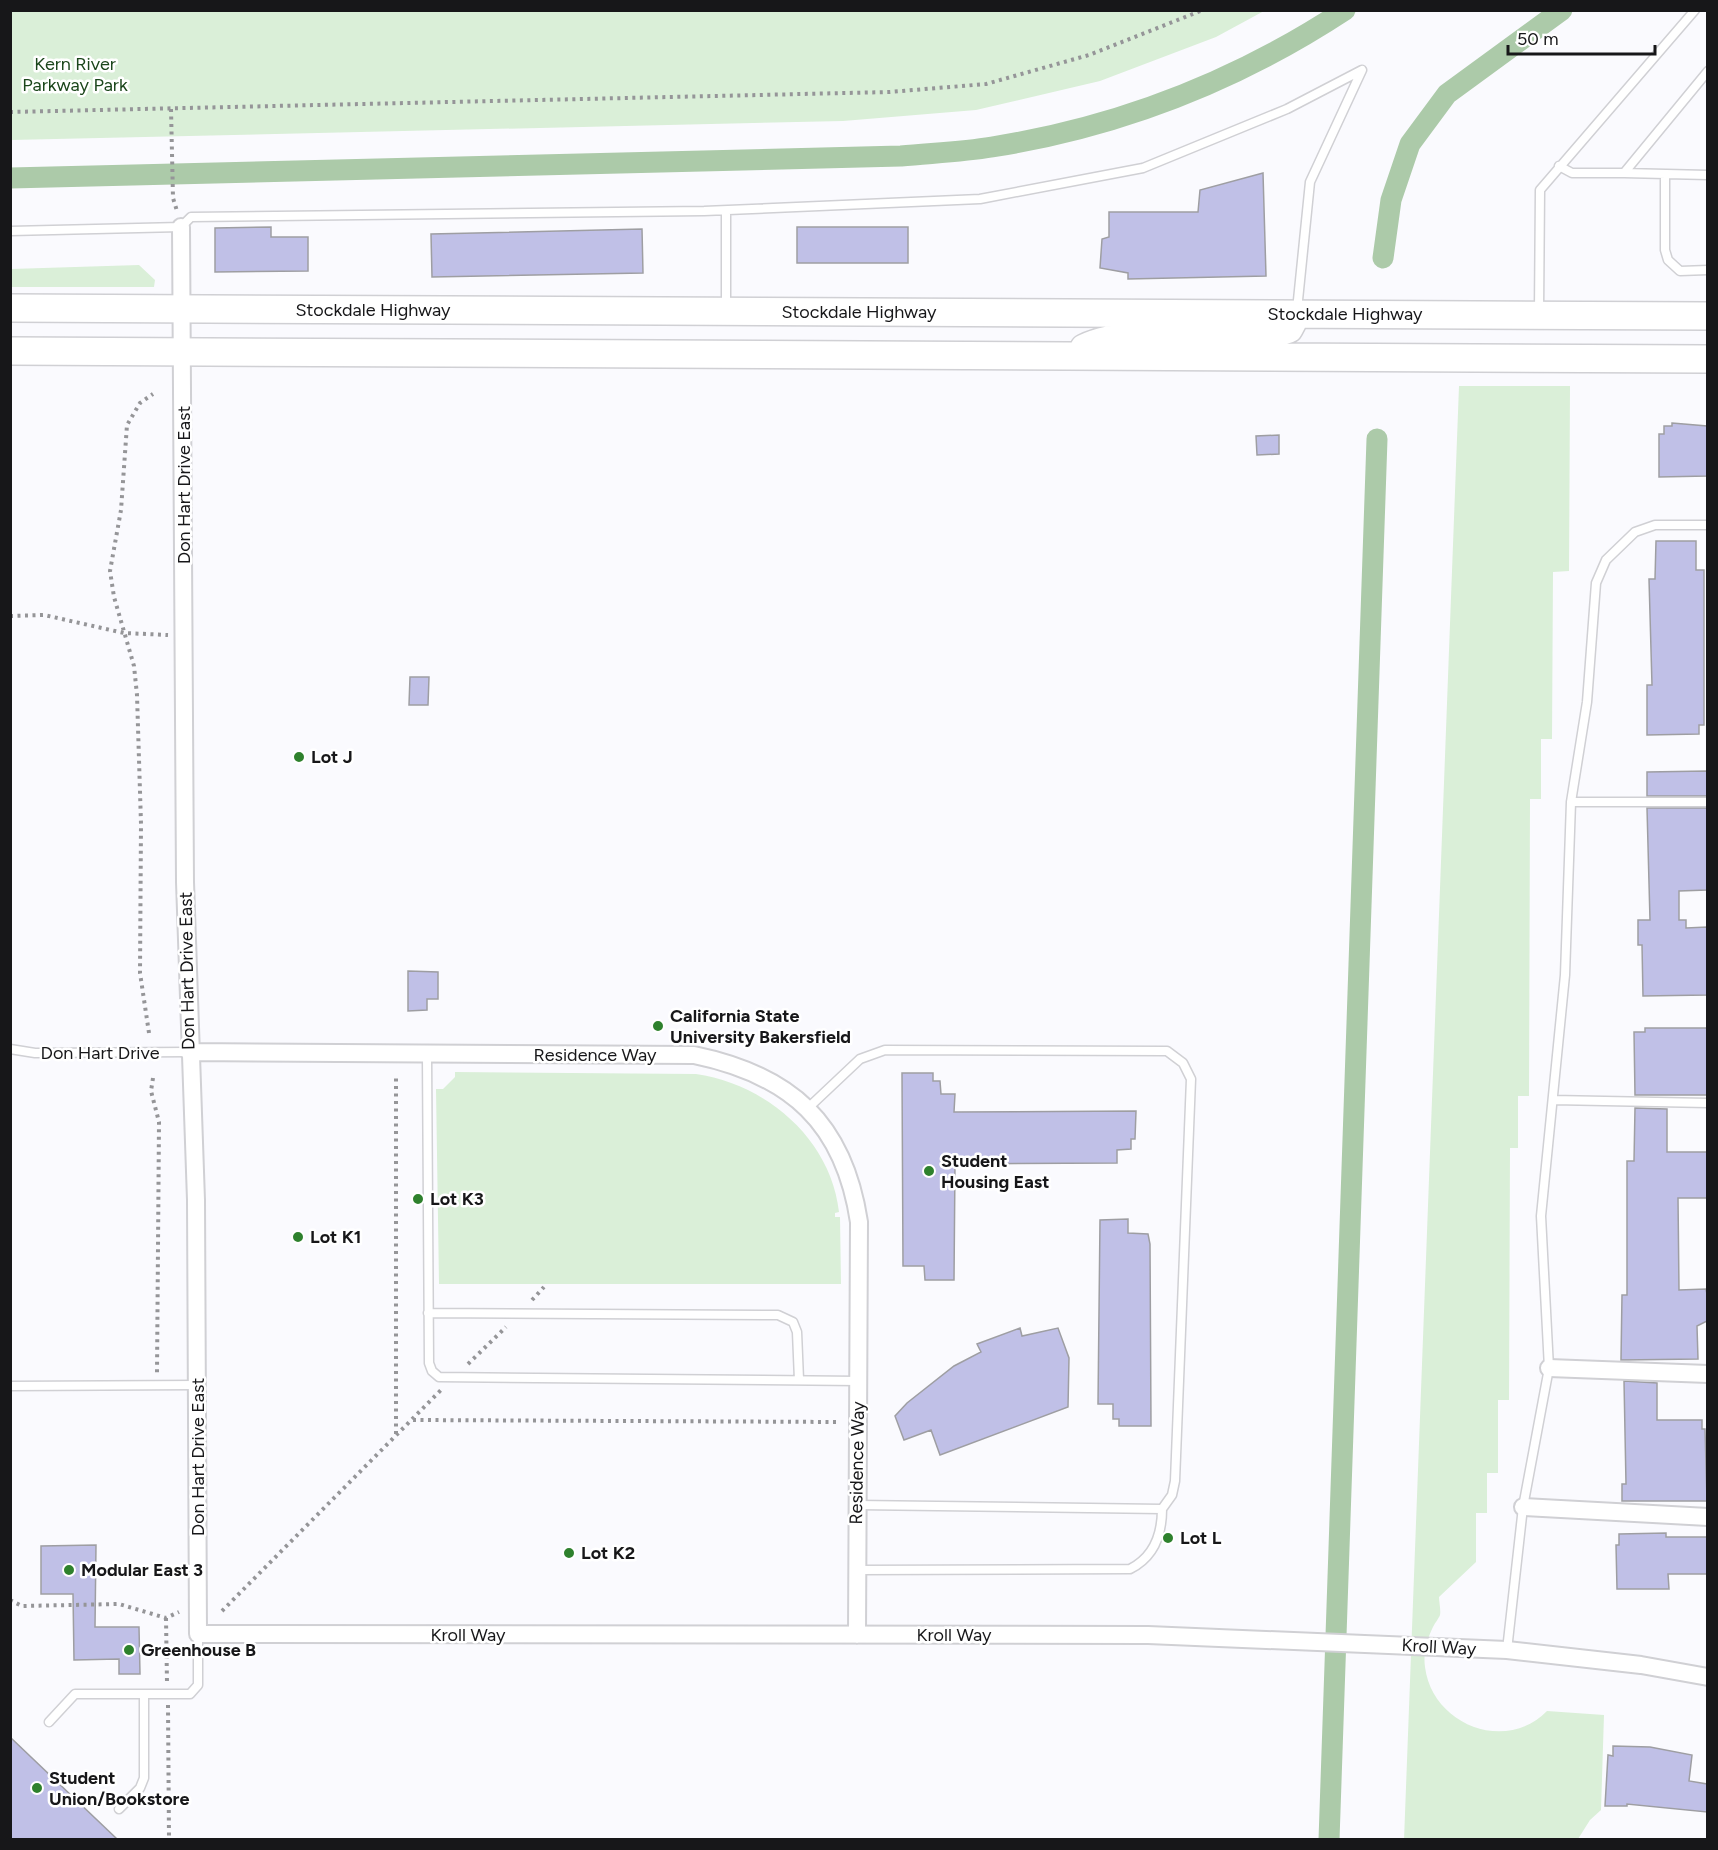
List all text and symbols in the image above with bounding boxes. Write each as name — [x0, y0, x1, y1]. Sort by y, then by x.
scale bar — [1508, 18, 1655, 56]
text: 50 m — [1517, 28, 1559, 50]
park label: Kern River Parkway Park — [22, 53, 128, 96]
street label: Stockdale Highway — [295, 299, 451, 321]
street label: Stockdale Highway — [781, 301, 937, 323]
street label: Stockdale Highway — [1267, 303, 1423, 325]
street label: Don Hart Drive East — [173, 406, 195, 564]
place label: Lot J — [311, 746, 353, 768]
marker: Lot J — [292, 750, 306, 764]
street label: Don Hart Drive East — [175, 891, 199, 1050]
place label: California State University Bakersfield — [670, 1005, 851, 1048]
marker: California State University Bakersfield — [651, 1019, 665, 1033]
street label: Don Hart Drive — [41, 1042, 160, 1064]
street label: Residence Way — [533, 1044, 657, 1066]
place label: Student Housing East — [941, 1150, 1049, 1193]
marker: Student Housing East — [922, 1164, 936, 1178]
place label: Lot K3 — [430, 1188, 484, 1210]
marker: Lot K3 — [411, 1192, 425, 1206]
place label: Lot K1 — [310, 1226, 361, 1248]
marker: Lot K1 — [291, 1230, 305, 1244]
street label: Don Hart Drive East — [187, 1378, 209, 1536]
street label: Residence Way — [845, 1401, 869, 1525]
place label: Lot L — [1180, 1527, 1222, 1549]
marker: Lot L — [1161, 1531, 1175, 1545]
place label: Lot K2 — [581, 1542, 635, 1564]
marker: Lot K2 — [562, 1546, 576, 1560]
place label: Modular East 3 — [81, 1559, 203, 1581]
marker: Modular East 3 — [62, 1563, 76, 1577]
street label: Kroll Way — [431, 1624, 506, 1646]
street label: Kroll Way — [917, 1624, 992, 1646]
street label: Kroll Way — [1401, 1634, 1477, 1660]
place label: Greenhouse B — [141, 1639, 256, 1661]
marker: Greenhouse B — [122, 1643, 136, 1657]
place label: Student Union/Bookstore — [49, 1767, 189, 1810]
marker: Student Union/Bookstore — [30, 1781, 44, 1795]

